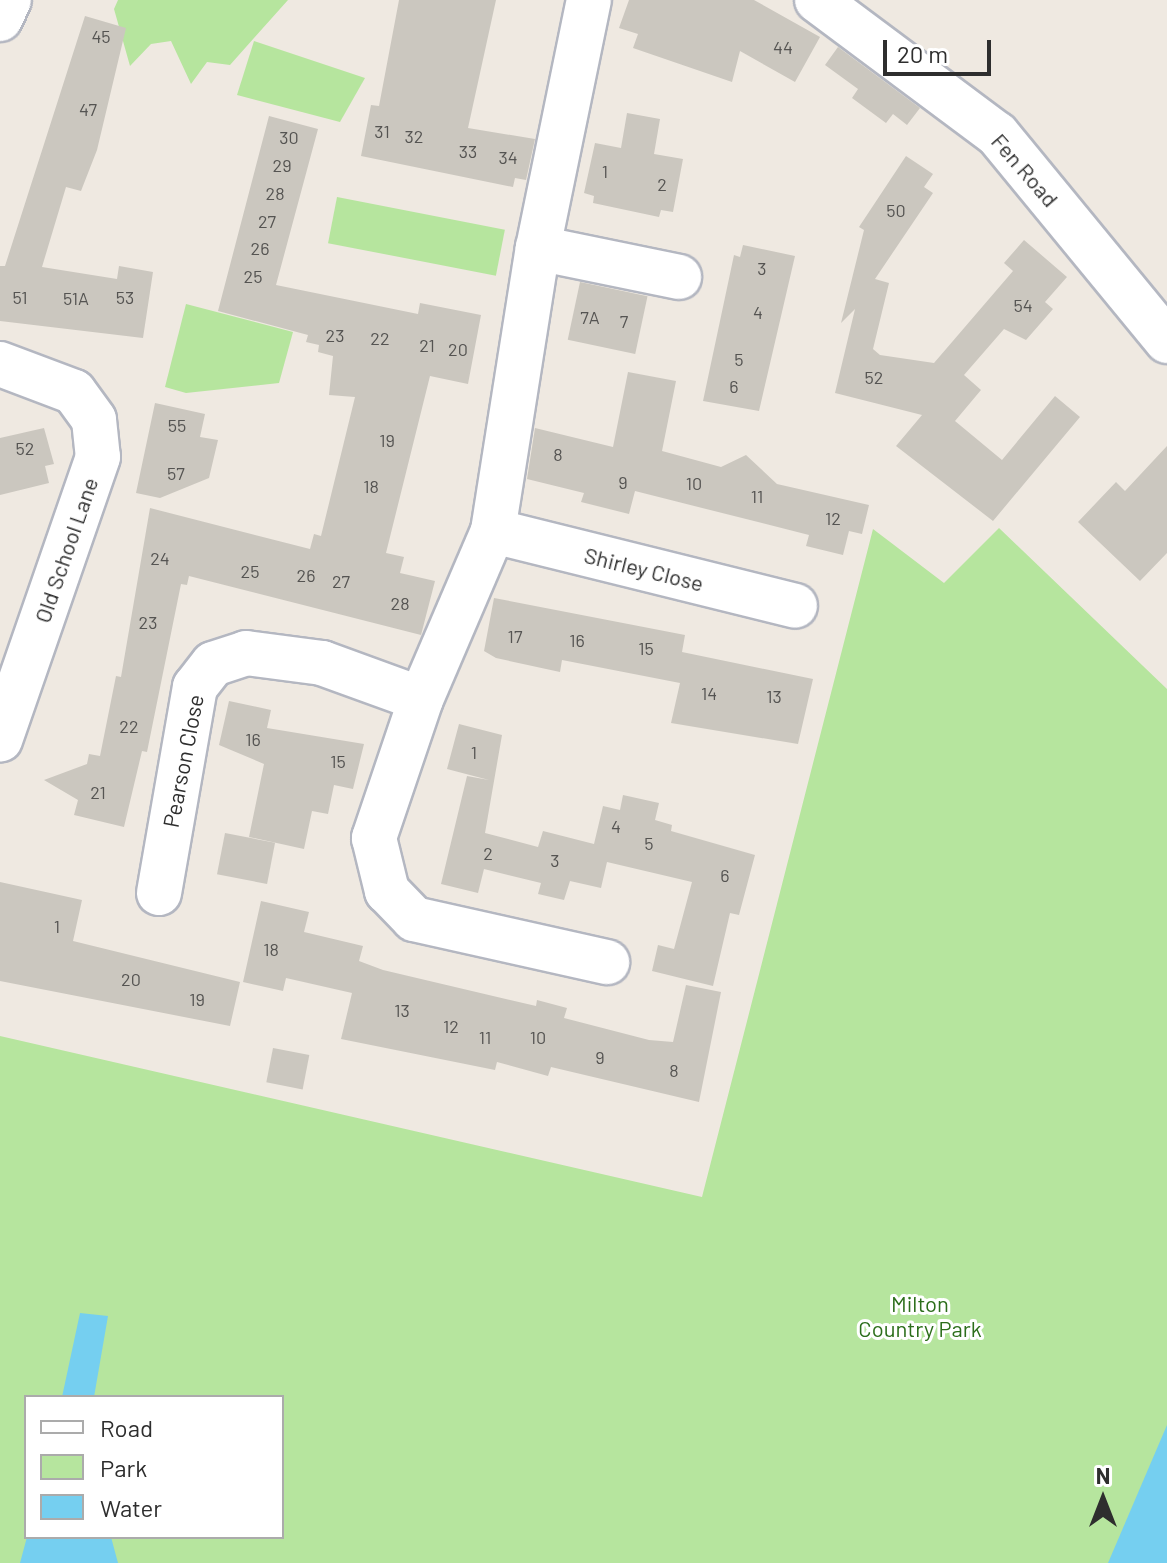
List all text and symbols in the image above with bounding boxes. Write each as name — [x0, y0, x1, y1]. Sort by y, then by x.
scale bar — [887, 24, 995, 74]
house number: 45 — [91, 25, 111, 47]
house number: 44 — [773, 36, 793, 58]
text: 20 m — [897, 39, 948, 68]
house number: 47 — [79, 98, 97, 120]
house number: 31 — [374, 120, 390, 142]
house number: 32 — [405, 125, 423, 147]
house number: 30 — [279, 126, 299, 148]
street label: Fen Road — [986, 128, 1064, 212]
house number: 33 — [459, 140, 477, 162]
house number: 34 — [498, 146, 518, 168]
house number: 29 — [272, 154, 292, 176]
house number: 1 — [602, 160, 608, 182]
house number: 2 — [657, 173, 667, 195]
house number: 28 — [265, 182, 285, 204]
house number: 50 — [886, 199, 906, 221]
house number: 27 — [258, 210, 276, 232]
house number: 26 — [251, 237, 269, 259]
house number: 3 — [757, 257, 767, 279]
house number: 25 — [244, 265, 262, 287]
house number: 51 — [12, 286, 28, 308]
house number: 53 — [116, 286, 134, 308]
house number: 51A — [63, 287, 89, 309]
house number: 54 — [1013, 294, 1033, 316]
house number: 4 — [753, 301, 763, 323]
house number: 7A — [580, 306, 600, 328]
house number: 7 — [620, 310, 628, 332]
house number: 23 — [326, 324, 344, 346]
house number: 22 — [370, 327, 390, 349]
house number: 21 — [419, 334, 435, 356]
house number: 20 — [448, 338, 468, 360]
house number: 5 — [734, 348, 744, 370]
house number: 52 — [865, 366, 883, 388]
house number: 6 — [729, 375, 739, 397]
house number: 55 — [168, 414, 186, 436]
house number: 19 — [379, 429, 395, 451]
house number: 52 — [16, 437, 34, 459]
house number: 8 — [553, 443, 563, 465]
house number: 57 — [167, 462, 185, 484]
house number: 9 — [618, 471, 628, 493]
house number: 10 — [686, 472, 702, 494]
street label: Old School Lane — [29, 474, 103, 626]
house number: 18 — [363, 475, 379, 497]
house number: 11 — [751, 485, 763, 507]
house number: 12 — [825, 507, 841, 529]
street label: Shirley Close — [582, 541, 706, 597]
house number: 24 — [150, 547, 170, 569]
house number: 25 — [241, 560, 259, 582]
house number: 26 — [297, 564, 315, 586]
house number: 27 — [332, 570, 350, 592]
house number: 28 — [390, 592, 410, 614]
house number: 23 — [139, 611, 157, 633]
house number: 17 — [508, 625, 522, 647]
house number: 16 — [569, 629, 585, 651]
house number: 15 — [638, 637, 654, 659]
house number: 14 — [701, 682, 717, 704]
house number: 13 — [766, 685, 782, 707]
street label: Pearson Close — [157, 692, 209, 830]
house number: 22 — [119, 715, 139, 737]
house number: 16 — [245, 728, 261, 750]
house number: 1 — [471, 741, 477, 763]
house number: 15 — [330, 750, 346, 772]
house number: 21 — [90, 781, 106, 803]
house number: 4 — [611, 815, 621, 837]
house number: 5 — [644, 832, 654, 854]
house number: 2 — [483, 842, 493, 864]
house number: 3 — [550, 849, 560, 871]
house number: 6 — [720, 864, 730, 886]
house number: 1 — [54, 915, 60, 937]
house number: 18 — [263, 938, 279, 960]
house number: 20 — [121, 968, 141, 990]
house number: 19 — [189, 988, 205, 1010]
house number: 13 — [394, 999, 410, 1021]
house number: 12 — [443, 1015, 459, 1037]
house number: 11 — [479, 1026, 491, 1048]
house number: 10 — [530, 1026, 546, 1048]
house number: 9 — [595, 1046, 605, 1068]
house number: 8 — [669, 1059, 679, 1081]
park label: Milton Country Park — [858, 1290, 982, 1342]
legend — [24, 1395, 284, 1539]
text: Road — [100, 1413, 153, 1442]
text: Park — [100, 1453, 147, 1482]
north arrow — [1063, 1459, 1143, 1539]
text: N — [1096, 1462, 1110, 1488]
text: Water — [100, 1493, 162, 1522]

